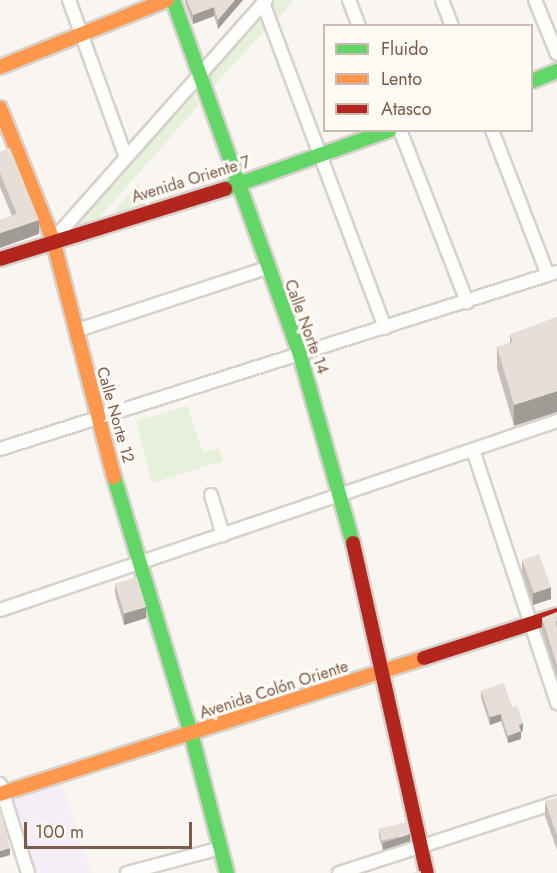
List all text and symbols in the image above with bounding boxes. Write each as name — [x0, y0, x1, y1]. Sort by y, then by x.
legend — [323, 24, 533, 132]
text: Fluido — [381, 36, 428, 62]
text: Lento — [381, 66, 422, 92]
text: Atasco — [381, 96, 432, 122]
street label: Avenida Oriente 7 — [129, 153, 253, 207]
street label: Calle Norte 14 — [280, 277, 332, 377]
street label: Calle Norte 12 — [92, 365, 138, 465]
street label: Avenida Colón Oriente — [197, 657, 351, 723]
scale bar — [27, 810, 195, 848]
text: 100 m — [35, 819, 84, 845]

